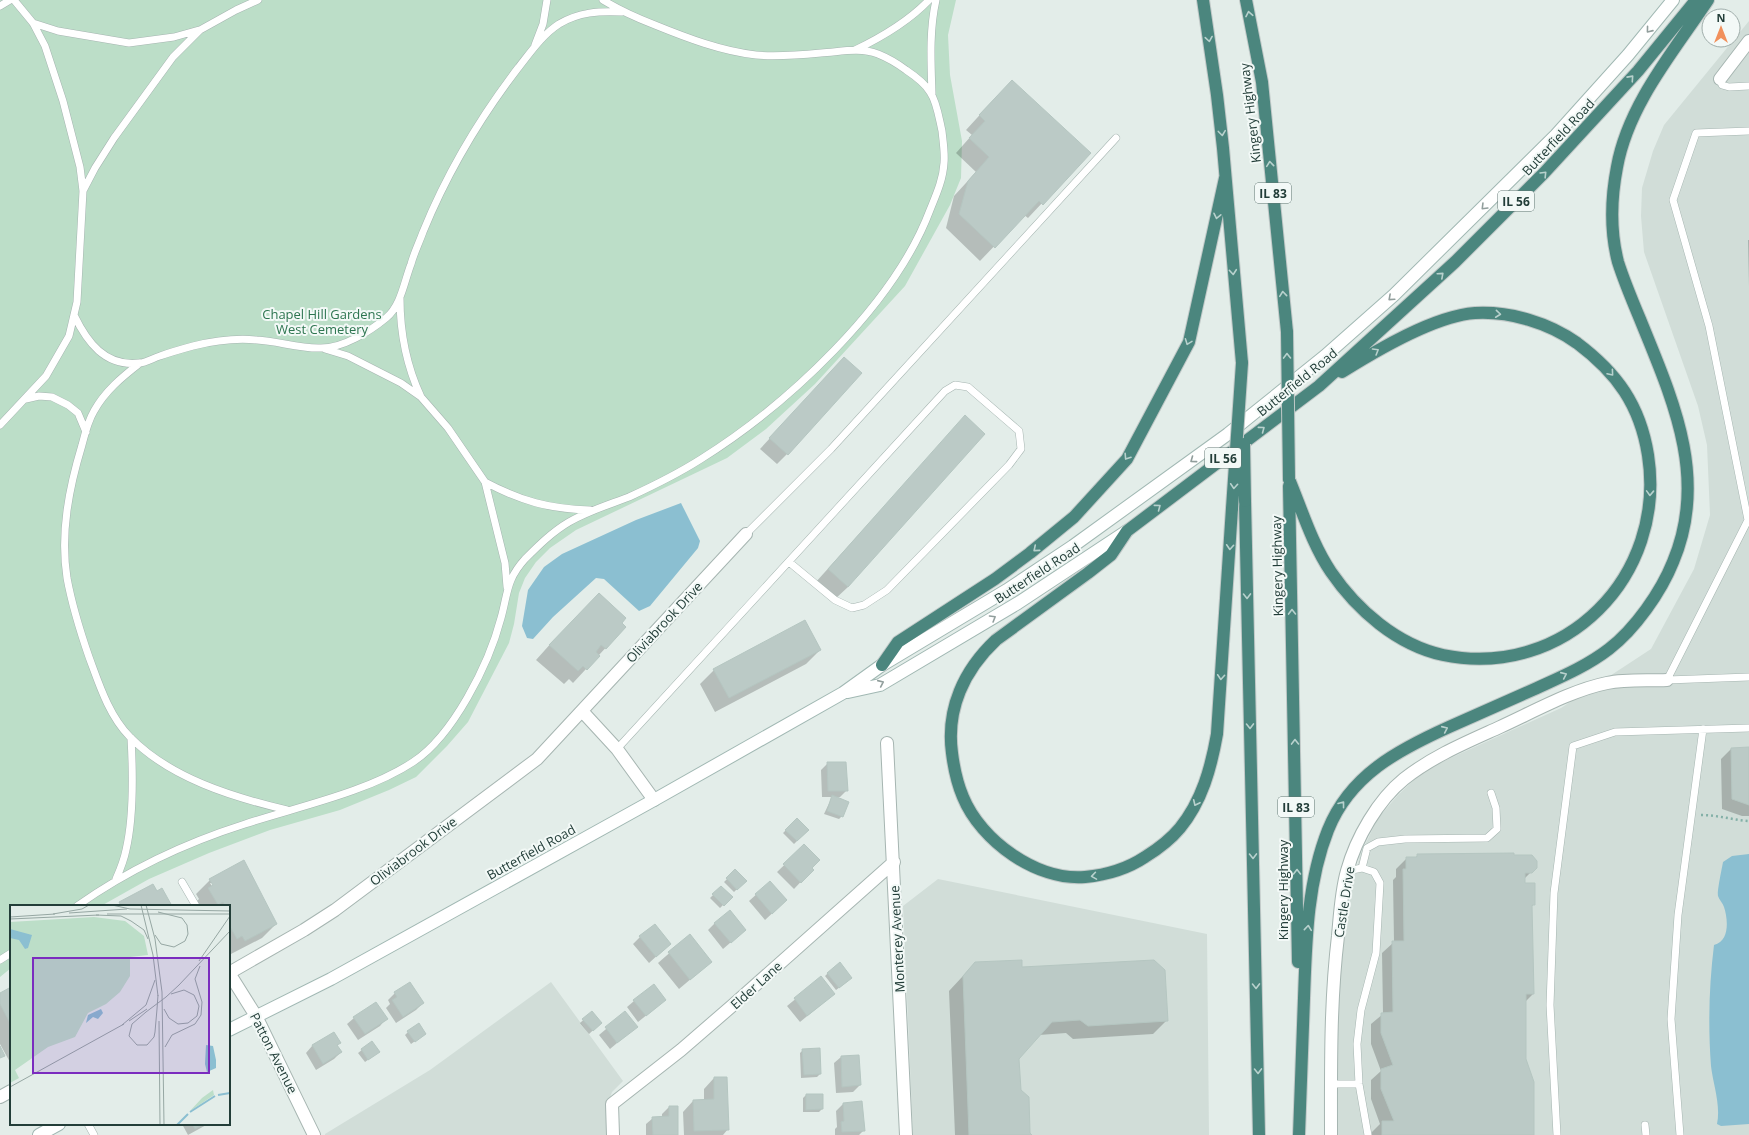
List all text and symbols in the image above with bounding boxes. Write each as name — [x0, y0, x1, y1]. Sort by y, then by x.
north arrow — [1701, 8, 1741, 48]
text: N — [1717, 10, 1725, 25]
one-way arrow — [1245, 11, 1254, 17]
one-way arrow — [1646, 26, 1653, 33]
one-way arrow — [1204, 35, 1212, 42]
street label: Kingery Highway — [1235, 62, 1265, 164]
one-way arrow — [1627, 75, 1634, 83]
street label: Butterfield Road — [1518, 95, 1598, 179]
one-way arrow — [1217, 130, 1226, 136]
one-way arrow — [1266, 161, 1275, 167]
one-way arrow — [1539, 171, 1546, 179]
road number: IL 83 — [1255, 183, 1291, 203]
road number: IL 56 — [1498, 191, 1534, 211]
one-way arrow — [1481, 202, 1488, 210]
one-way arrow — [1213, 212, 1221, 219]
one-way arrow — [1229, 269, 1238, 275]
one-way arrow — [1436, 272, 1443, 279]
one-way arrow — [1279, 290, 1288, 297]
one-way arrow — [1388, 293, 1396, 301]
park label: Chapel Hill Gardens West Cemetery — [262, 305, 382, 338]
one-way arrow — [1495, 310, 1501, 319]
one-way arrow — [1184, 339, 1192, 346]
street label: Butterfield Road — [1253, 344, 1341, 420]
one-way arrow — [1372, 348, 1379, 356]
one-way arrow — [1283, 353, 1291, 359]
one-way arrow — [1606, 368, 1613, 376]
one-way arrow — [1258, 426, 1265, 433]
road number: IL 56 — [1205, 448, 1241, 468]
one-way arrow — [1125, 453, 1132, 460]
one-way arrow — [1190, 455, 1197, 462]
one-way arrow — [1229, 483, 1238, 489]
one-way arrow — [1646, 491, 1654, 497]
one-way arrow — [1154, 505, 1161, 512]
street label: Kingery Highway — [1267, 515, 1287, 616]
street label: Butterfield Road — [991, 539, 1083, 607]
one-way arrow — [1033, 544, 1040, 551]
one-way arrow — [1225, 544, 1234, 550]
street label: Oliviabrook Drive — [622, 578, 706, 666]
one-way arrow — [1243, 593, 1251, 599]
one-way arrow — [1288, 609, 1296, 615]
one-way arrow — [989, 616, 996, 623]
one-way arrow — [1560, 672, 1567, 680]
one-way arrow — [1217, 674, 1226, 680]
one-way arrow — [877, 680, 884, 688]
one-way arrow — [1246, 723, 1254, 729]
one-way arrow — [1441, 726, 1449, 734]
one-way arrow — [1290, 739, 1299, 745]
road number: IL 83 — [1278, 797, 1314, 817]
one-way arrow — [1193, 799, 1201, 807]
one-way arrow — [1337, 802, 1344, 809]
street label: Oliviabrook Drive — [366, 812, 460, 890]
street label: Butterfield Road — [483, 820, 579, 884]
street label: Kingery Highway — [1274, 839, 1292, 940]
one-way arrow — [1249, 853, 1257, 859]
street label: Castle Drive — [1329, 865, 1359, 939]
one-way arrow — [1293, 869, 1301, 875]
one-way arrow — [1091, 871, 1098, 880]
street label: Monterey Avenue — [885, 885, 909, 993]
inset map — [10, 905, 230, 1125]
one-way arrow — [1303, 925, 1312, 931]
street label: Elder Lane — [726, 957, 786, 1013]
one-way arrow — [1252, 983, 1260, 989]
street label: Patton Avenue — [246, 1009, 302, 1097]
one-way arrow — [1254, 1068, 1262, 1074]

